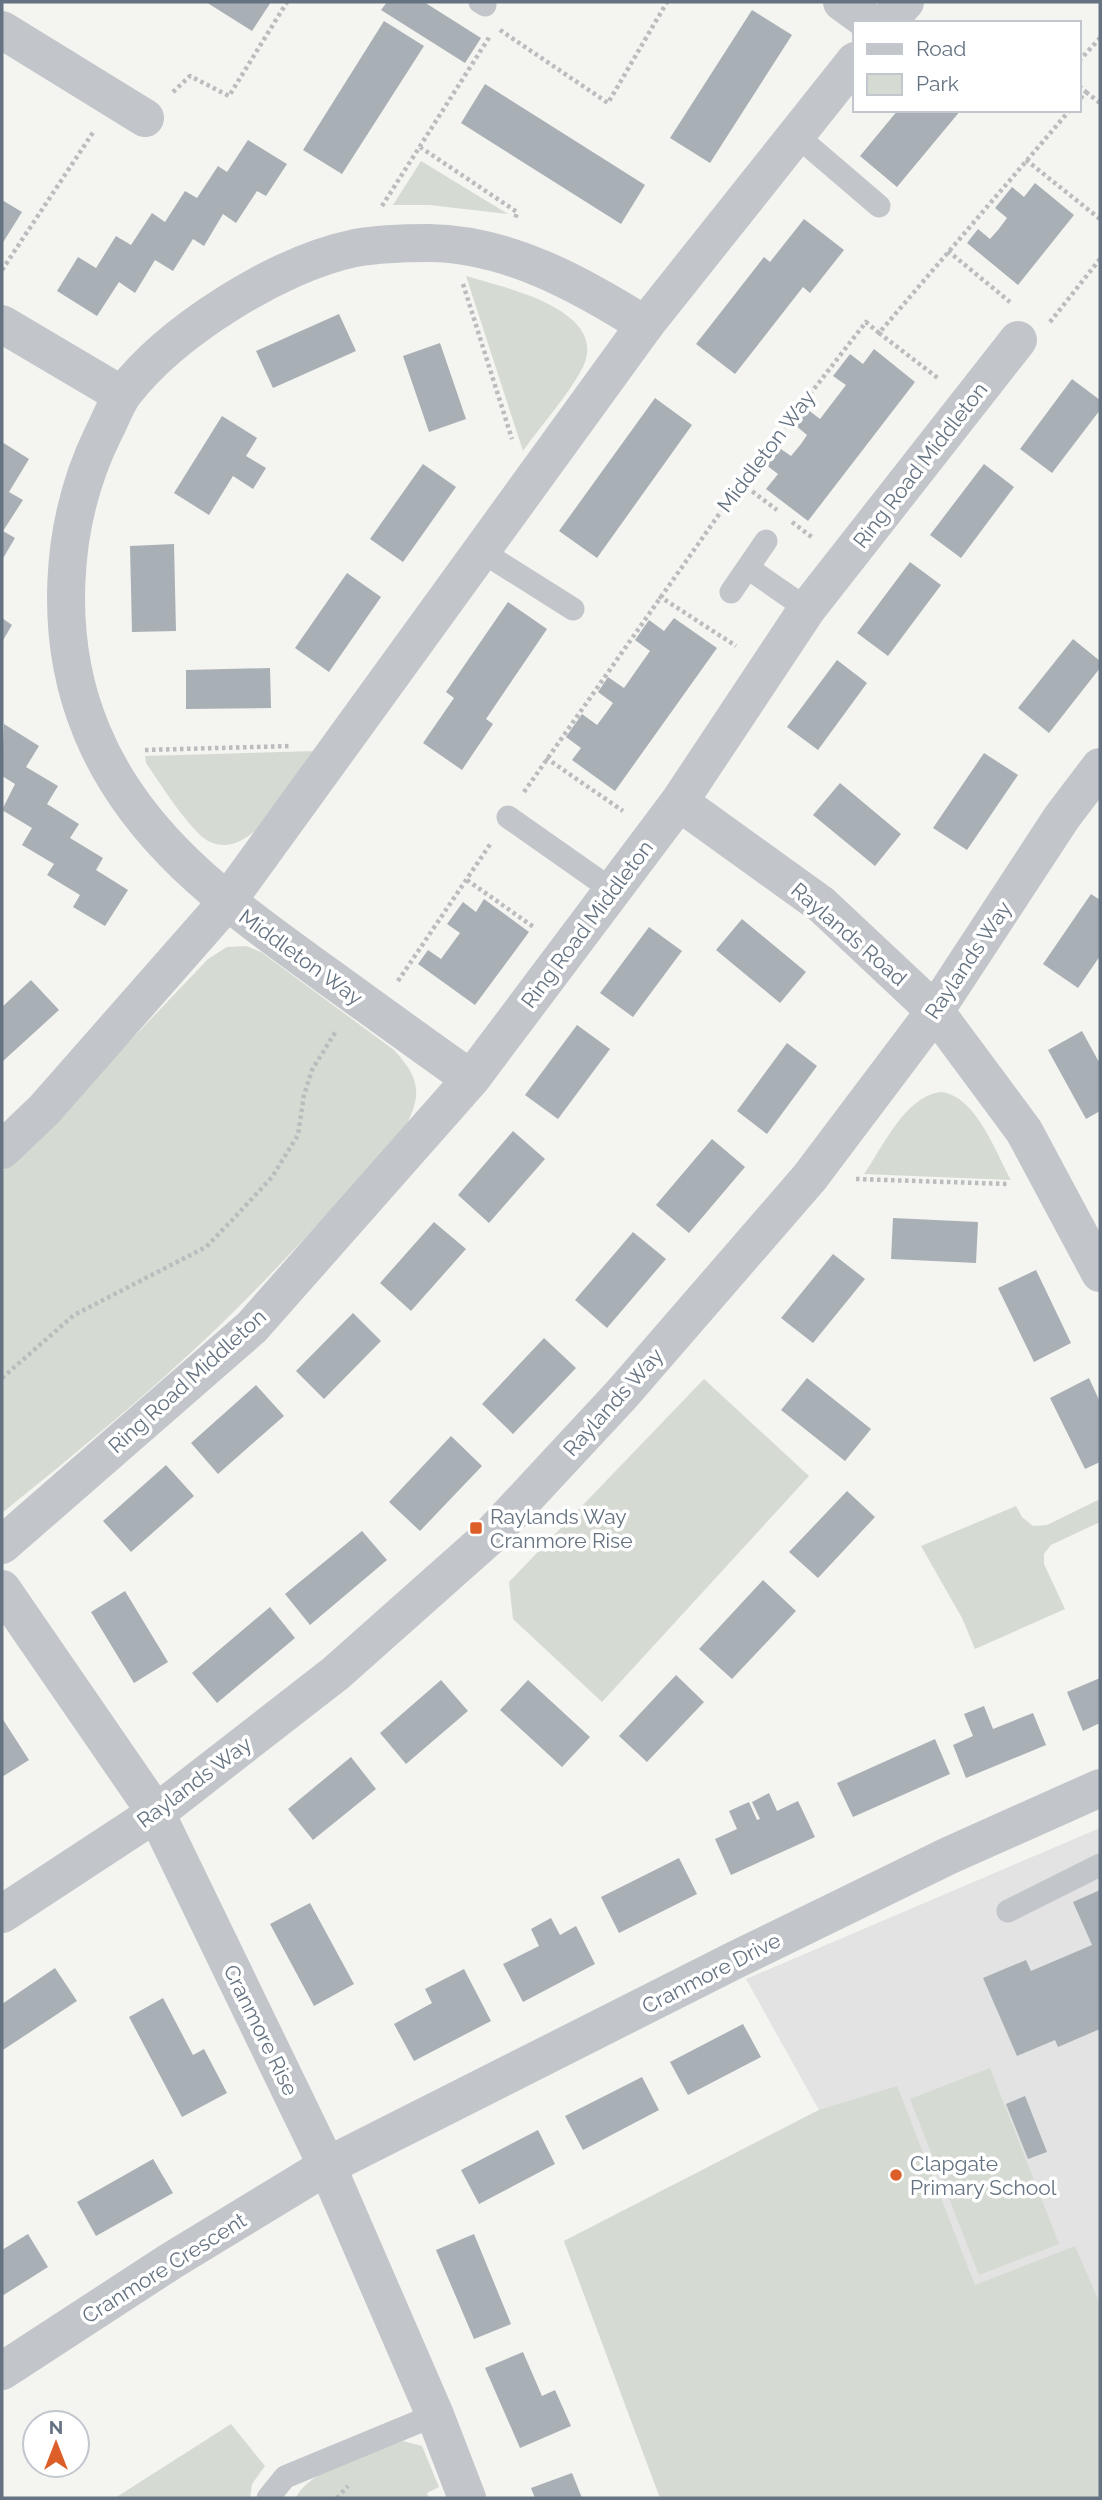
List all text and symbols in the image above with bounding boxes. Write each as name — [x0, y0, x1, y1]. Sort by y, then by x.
legend — [853, 21, 1081, 112]
text: Road — [916, 36, 966, 61]
text: Park — [916, 71, 959, 96]
street label: Ring Road Middleton — [848, 377, 992, 553]
street label: Middleton Way — [712, 385, 820, 517]
street label: Ring Road Middleton — [516, 835, 658, 1013]
street label: Raylands Road — [786, 877, 912, 991]
street label: Raylands Way — [919, 896, 1017, 1024]
street label: Middleton Way — [234, 904, 368, 1010]
street label: Ring Road Middleton — [103, 1304, 271, 1458]
street label: Raylands Way — [558, 1343, 668, 1461]
place label: Raylands Way Cranmore Rise — [490, 1504, 633, 1553]
marker: Raylands Way Cranmore Rise — [468, 1520, 484, 1536]
street label: Raylands Way — [132, 1731, 256, 1833]
street label: Cranmore Drive — [638, 1927, 784, 2019]
street label: Cranmore Rise — [219, 1960, 303, 2100]
place label: Clapgate Primary School — [910, 2151, 1057, 2200]
marker: Clapgate Primary School — [888, 2167, 904, 2183]
street label: Cranmore Crescent — [77, 2207, 251, 2329]
north arrow — [21, 2409, 91, 2479]
text: N — [49, 2416, 63, 2438]

